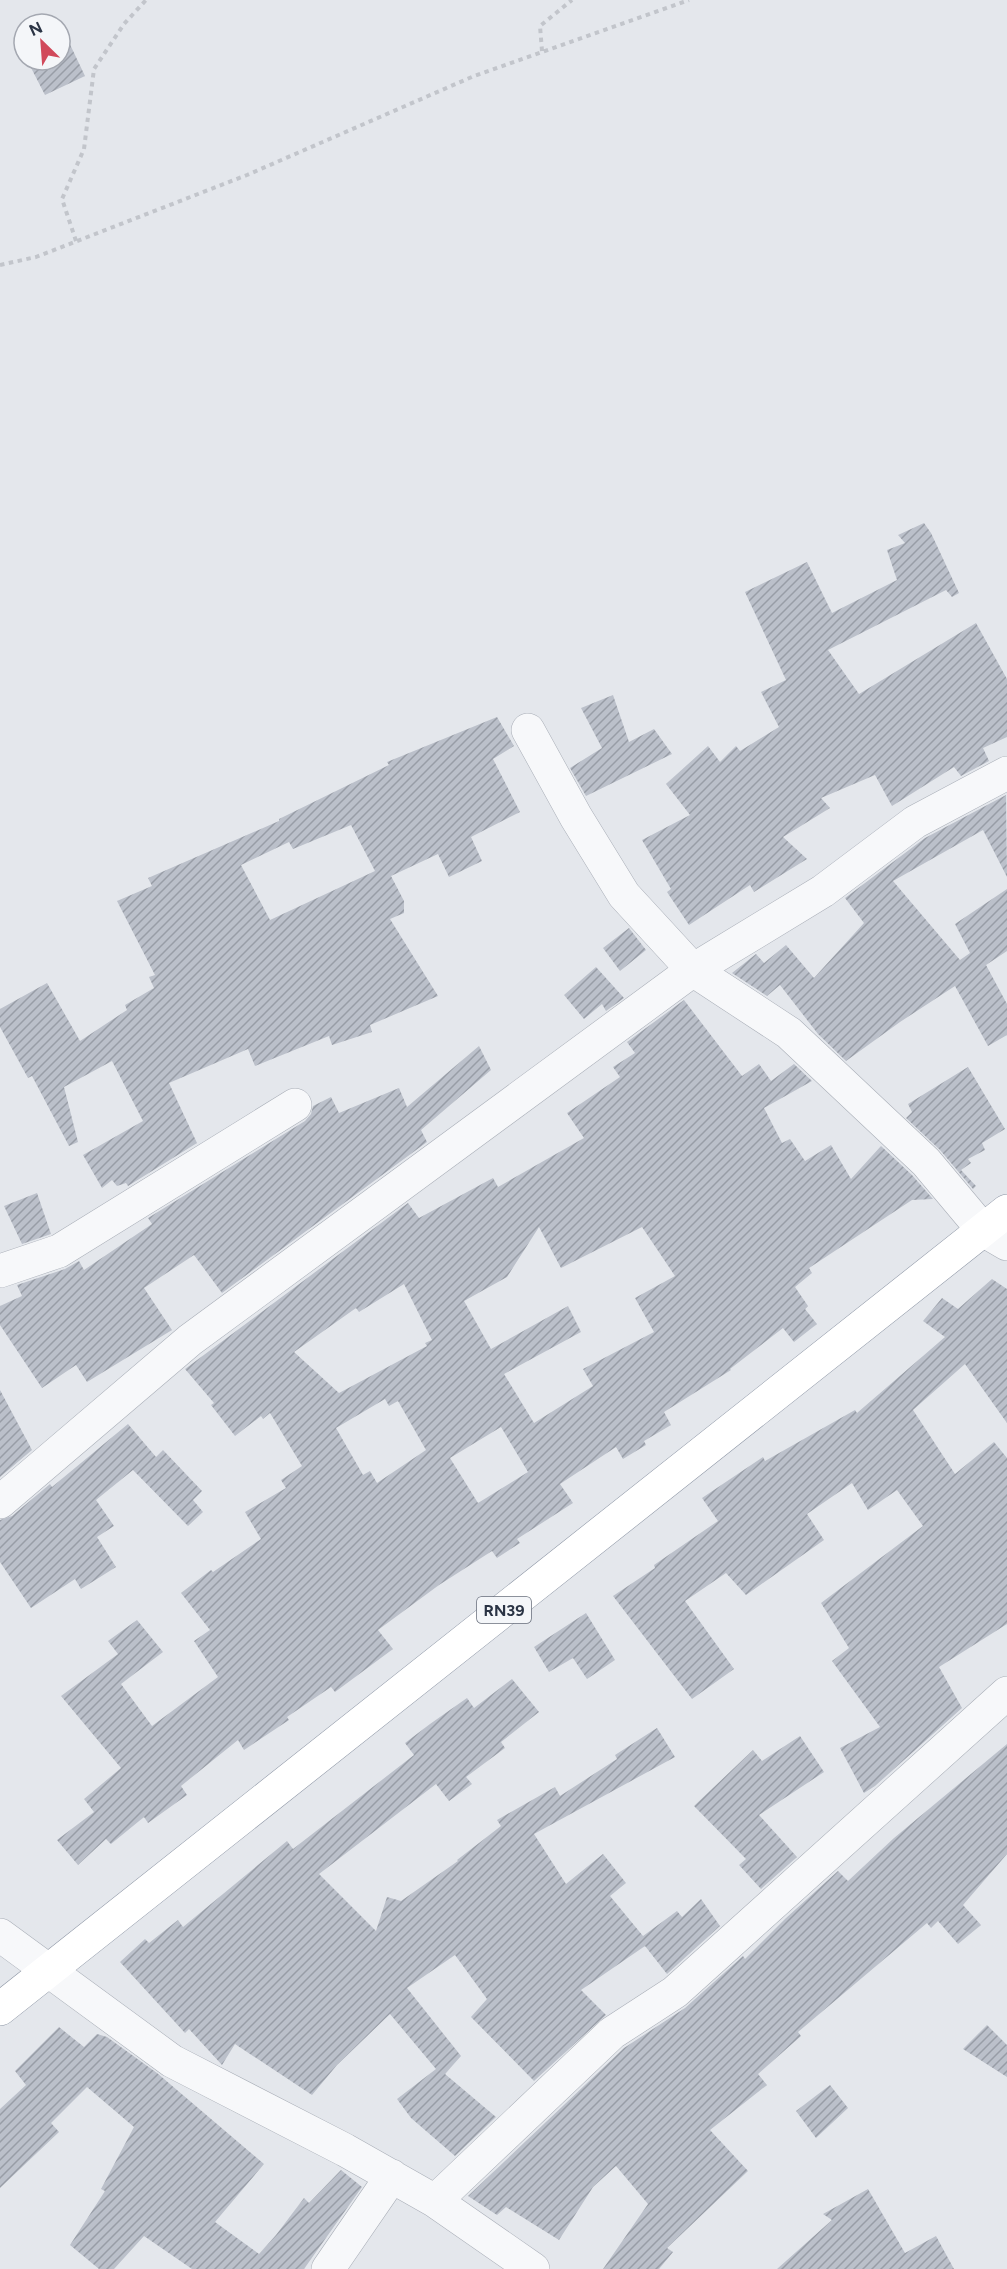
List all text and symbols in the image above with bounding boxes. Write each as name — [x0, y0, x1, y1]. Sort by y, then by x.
north arrow — [12, 12, 72, 72]
text: N — [26, 18, 45, 40]
road number: RN39 — [477, 1597, 531, 1623]

